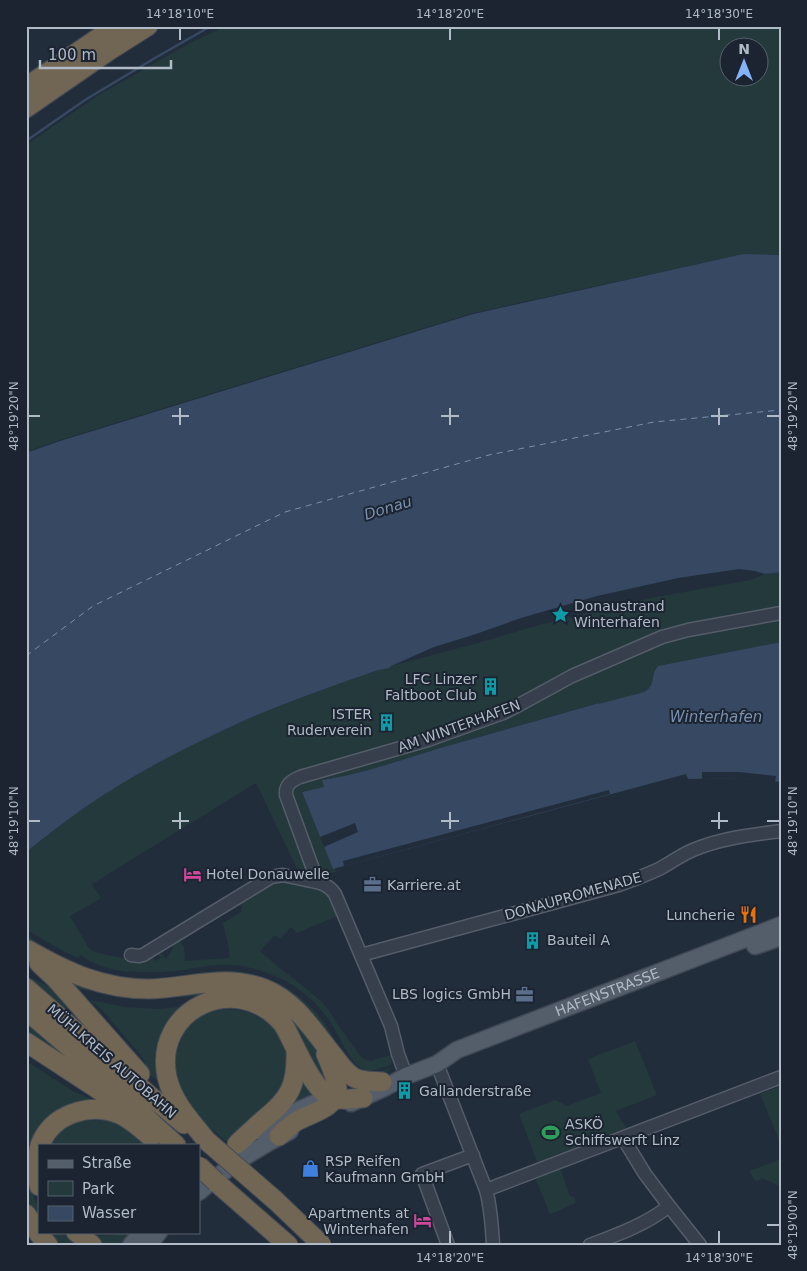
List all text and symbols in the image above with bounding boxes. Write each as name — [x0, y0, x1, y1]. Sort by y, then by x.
text: 14°18'10"E — [146, 7, 214, 21]
text: 14°18'20"E — [416, 7, 484, 21]
text: 14°18'30"E — [685, 7, 753, 21]
scale bar — [40, 38, 171, 70]
north arrow — [720, 38, 770, 88]
text: N — [738, 41, 750, 57]
text: 100 m — [48, 46, 96, 64]
text: 48°19'20"N — [7, 381, 21, 451]
text: 48°19'20"N — [786, 381, 800, 451]
water label: Donau — [362, 492, 414, 524]
place label: Donaustrand Winterhafen — [574, 598, 665, 630]
place icon: Donaustrand Winterhafen — [550, 604, 570, 624]
place label: LFC Linzer Faltboot Club — [385, 671, 477, 703]
building icon: LFC Linzer Faltboot Club — [481, 677, 501, 697]
street label: AM WINTERHAFEN — [396, 696, 522, 756]
place label: ISTER Ruderverein — [287, 706, 372, 738]
water label: Winterhafen — [670, 708, 762, 726]
building icon: ISTER Ruderverein — [376, 712, 396, 732]
text: 48°19'10"N — [7, 786, 21, 856]
text: 48°19'10"N — [786, 786, 800, 856]
hotel icon: Hotel Donauwelle — [182, 864, 202, 884]
place label: Hotel Donauwelle — [206, 866, 330, 882]
street label: DONAUPROMENADE — [503, 869, 643, 923]
office icon: Karriere.at — [363, 875, 383, 895]
place label: Karriere.at — [387, 877, 461, 893]
restaurant icon: Luncherie — [739, 905, 759, 925]
place label: Luncherie — [666, 907, 735, 923]
building icon: Bauteil A — [523, 930, 543, 950]
place label: Bauteil A — [547, 932, 610, 948]
street label: HAFENSTRASSE — [553, 965, 662, 1019]
office icon: LBS logics GmbH — [515, 984, 535, 1004]
place label: LBS logics GmbH — [392, 986, 511, 1002]
street label: MÜHLKREIS AUTOBAHN — [44, 1000, 180, 1121]
building icon: Gallanderstraße — [395, 1081, 415, 1101]
place label: Gallanderstraße — [419, 1083, 531, 1099]
place label: ASKÖ Schiffswerft Linz — [565, 1115, 680, 1148]
sports icon: ASKÖ Schiffswerft Linz — [541, 1122, 561, 1142]
legend — [38, 1144, 200, 1234]
place label: RSP Reifen Kaufmann GmbH — [325, 1153, 445, 1185]
text: Straße — [82, 1154, 131, 1172]
shop icon: RSP Reifen Kaufmann GmbH — [301, 1159, 321, 1179]
text: Park — [82, 1180, 115, 1198]
text: 48°19'00"N — [786, 1190, 800, 1260]
text: Wasser — [82, 1204, 137, 1222]
place label: Apartments at Winterhafen — [308, 1205, 410, 1237]
hotel icon: Apartments at Winterhafen — [413, 1211, 433, 1231]
text: 14°18'20"E — [416, 1251, 484, 1265]
text: 14°18'30"E — [685, 1251, 753, 1265]

